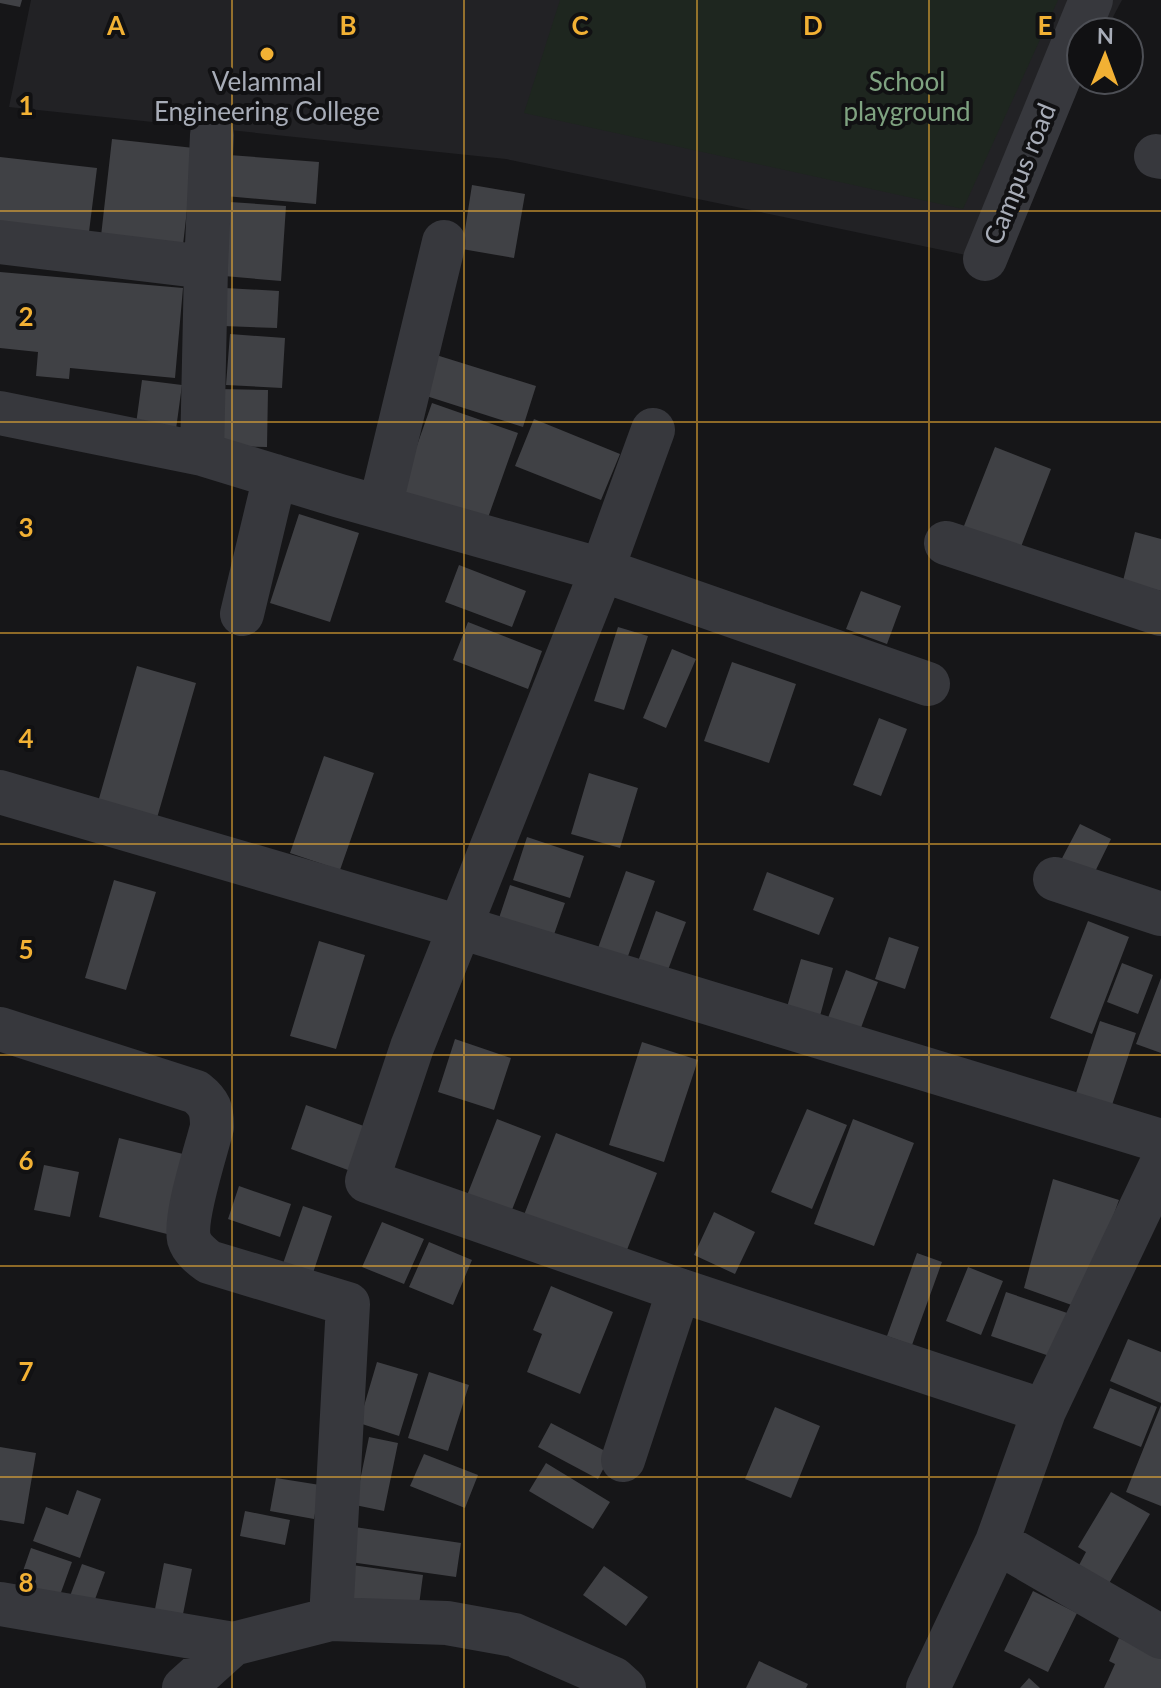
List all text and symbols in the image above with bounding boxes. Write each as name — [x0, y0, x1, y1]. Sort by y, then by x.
text: A — [106, 9, 126, 41]
text: B — [339, 9, 357, 41]
text: C — [571, 9, 589, 41]
text: D — [803, 9, 823, 41]
text: E — [1038, 9, 1052, 41]
north arrow — [1065, 16, 1145, 96]
text: N — [1097, 22, 1114, 49]
marker: Velammal Engineering College — [258, 45, 276, 63]
place label: Velammal Engineering College — [154, 65, 380, 127]
park label: School playground — [843, 65, 971, 127]
text: 1 — [18, 89, 34, 121]
street label: Campus road — [976, 98, 1062, 249]
text: 2 — [18, 300, 34, 332]
text: 3 — [18, 511, 34, 543]
text: 4 — [18, 722, 34, 754]
text: 5 — [18, 933, 34, 965]
text: 6 — [18, 1144, 34, 1176]
text: 7 — [18, 1355, 34, 1387]
text: 8 — [18, 1566, 34, 1598]

